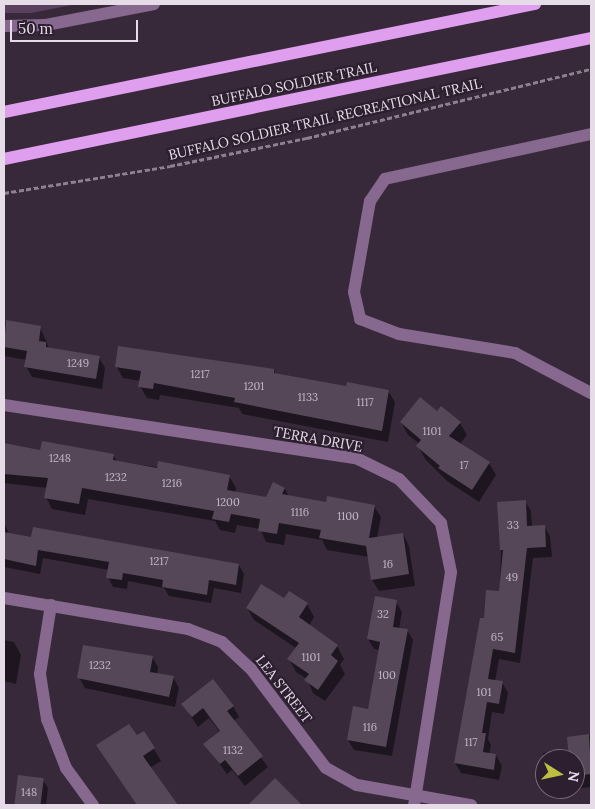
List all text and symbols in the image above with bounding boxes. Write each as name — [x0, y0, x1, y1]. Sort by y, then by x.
scale bar — [12, 10, 140, 42]
text: 50 m — [18, 19, 53, 38]
street label: BUFFALO SOLDIER TRAIL — [210, 58, 378, 110]
street label: BUFFALO SOLDIER TRAIL RECREATIONAL TRAIL — [167, 75, 483, 163]
house number: 1249 — [67, 356, 89, 370]
house number: 1217 — [191, 367, 209, 381]
house number: 1201 — [244, 379, 264, 393]
house number: 1133 — [298, 390, 318, 404]
house number: 1117 — [356, 395, 374, 409]
street label: TERRA DRIVE — [272, 423, 364, 455]
house number: 1101 — [423, 424, 441, 438]
house number: 1248 — [49, 451, 71, 465]
house number: 17 — [459, 458, 469, 472]
house number: 1232 — [105, 470, 127, 484]
house number: 1216 — [162, 476, 182, 490]
house number: 1200 — [216, 495, 240, 509]
house number: 1116 — [291, 505, 309, 519]
house number: 1100 — [337, 509, 359, 523]
house number: 33 — [507, 518, 519, 532]
house number: 1217 — [150, 554, 168, 568]
house number: 16 — [383, 557, 393, 571]
house number: 49 — [506, 570, 518, 584]
house number: 32 — [377, 607, 389, 621]
house number: 65 — [491, 630, 503, 644]
house number: 1101 — [302, 650, 320, 664]
street label: LEA STREET — [252, 652, 316, 726]
house number: 1232 — [89, 658, 111, 672]
house number: 100 — [378, 668, 396, 682]
house number: 101 — [477, 685, 491, 699]
house number: 116 — [363, 720, 377, 734]
house number: 117 — [464, 735, 478, 749]
house number: 1132 — [223, 743, 243, 757]
north arrow — [535, 749, 585, 799]
text: N — [564, 770, 584, 783]
house number: 148 — [21, 785, 37, 799]

